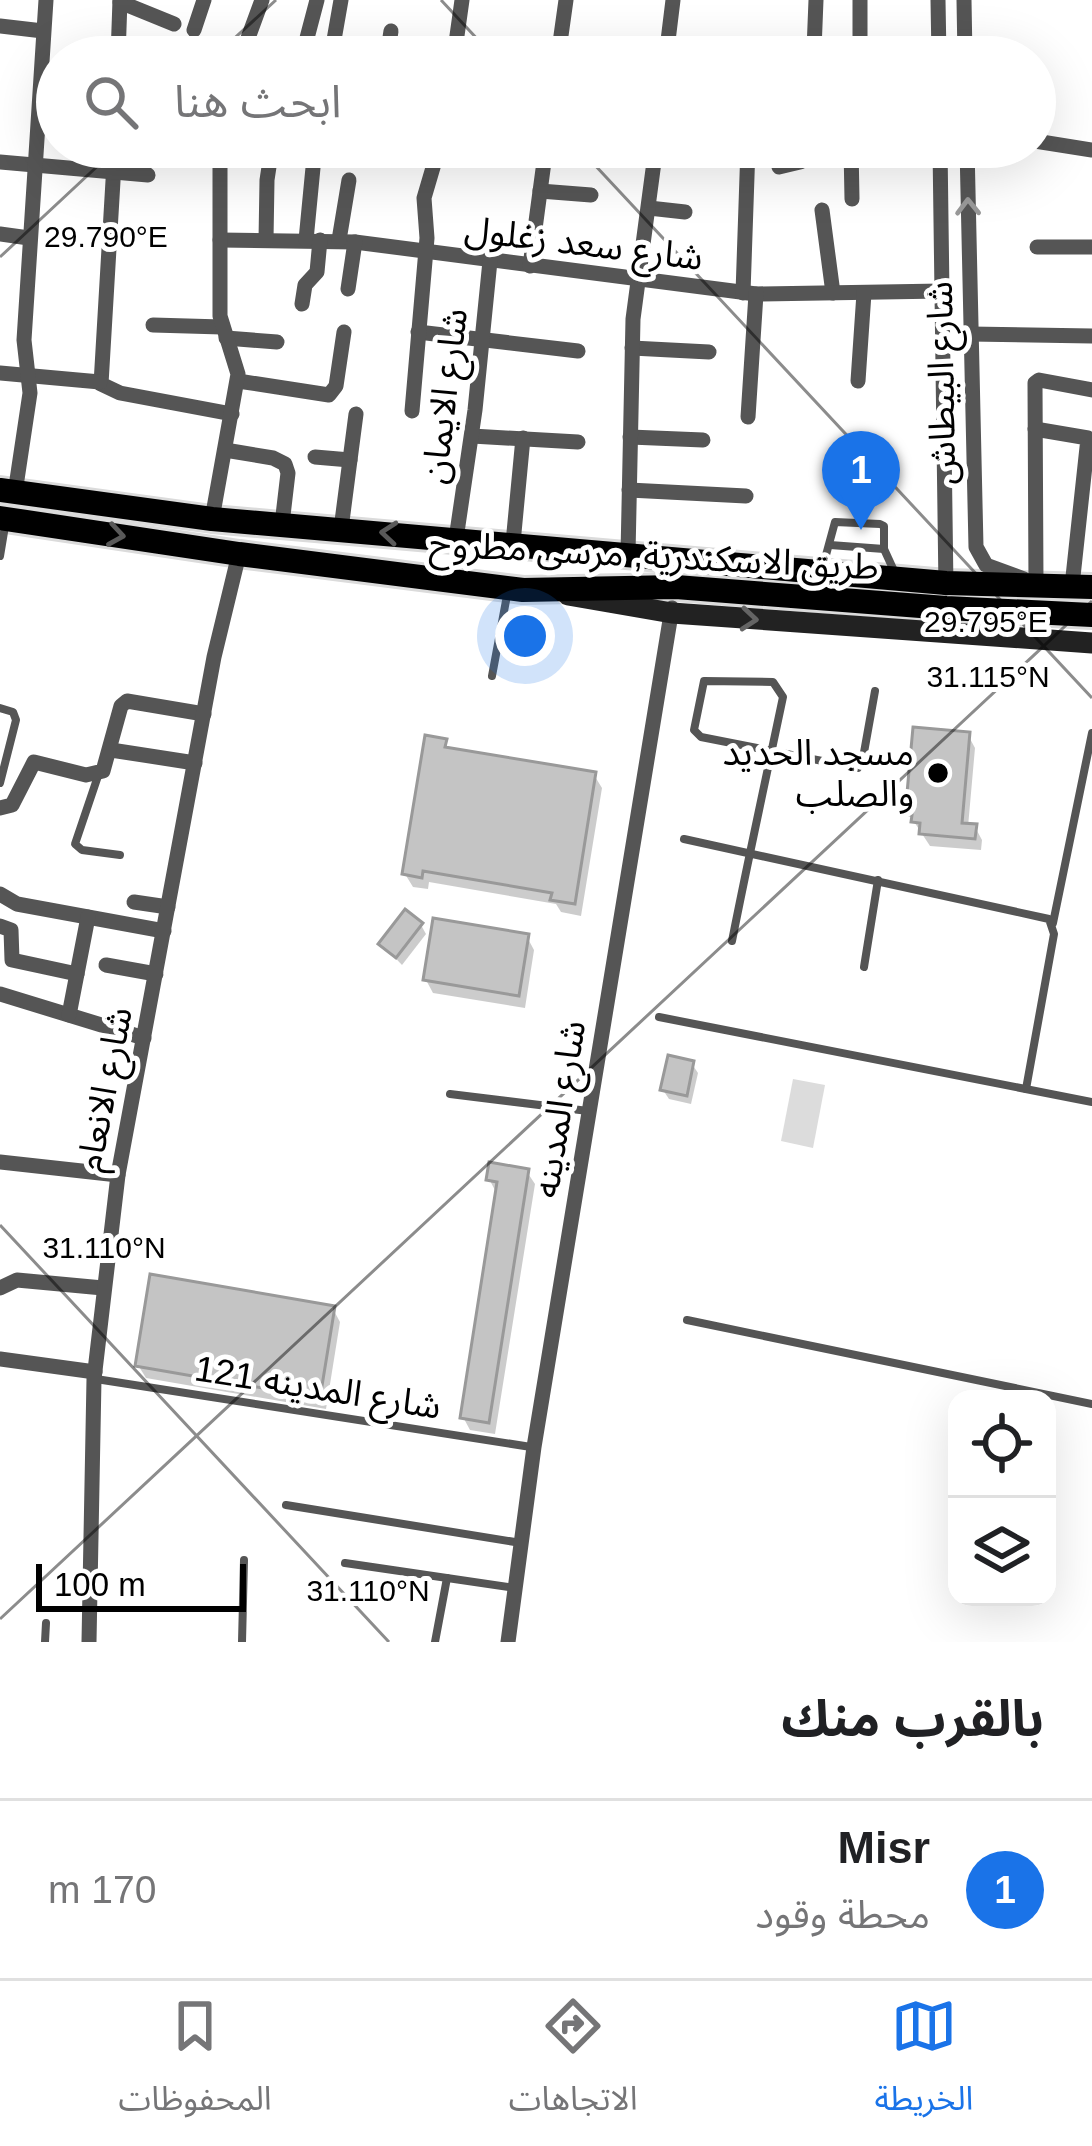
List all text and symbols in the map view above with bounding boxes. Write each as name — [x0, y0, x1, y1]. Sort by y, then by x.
search box — [36, 36, 1056, 168]
icon: search — [78, 69, 144, 135]
text: ابحث هنا — [174, 76, 342, 127]
one-way arrow — [955, 197, 981, 215]
street label: شارع سعد زغلول — [462, 208, 705, 284]
text: 29.790°E — [44, 220, 168, 253]
street label: شارع البيطاش — [919, 281, 969, 485]
street label: شارع الايمان — [413, 306, 481, 487]
pin: 1 — [822, 431, 900, 530]
one-way arrow — [379, 521, 398, 546]
one-way arrow — [105, 522, 125, 547]
street label: طريق الاسكندرية, مرسى مطروح — [428, 523, 880, 593]
text: 29.795°E — [924, 605, 1048, 638]
your location — [495, 606, 555, 666]
one-way arrow — [740, 606, 759, 631]
text: 31.115°N — [926, 660, 1050, 693]
place label: مسجد الحديد والصلب — [722, 732, 914, 814]
marker: مسجد الحديد والصلب — [925, 760, 951, 786]
street label: شارع الانعام — [68, 1004, 147, 1176]
street label: شارع المدينه — [525, 1018, 599, 1201]
text: 31.110°N — [42, 1231, 166, 1264]
street label: شارع المدينه 121 — [191, 1347, 444, 1433]
map controls — [948, 1390, 1056, 1606]
button: locate — [948, 1390, 1056, 1498]
button: layers — [948, 1498, 1056, 1606]
scale bar — [36, 1558, 246, 1611]
text: 100 m — [54, 1566, 146, 1603]
text: 31.110°N — [306, 1574, 430, 1607]
text: بالقرب منك — [781, 1690, 1044, 1747]
text: Misr — [837, 1822, 930, 1873]
text: 170 m — [48, 1868, 156, 1911]
text: 1 — [994, 1868, 1016, 1911]
text: محطة وقود — [755, 1893, 930, 1936]
tab: المحفوظات — [119, 1993, 272, 2134]
tab: الاتجاهات — [509, 1993, 638, 2134]
tab: الخريطة — [875, 1993, 973, 2134]

